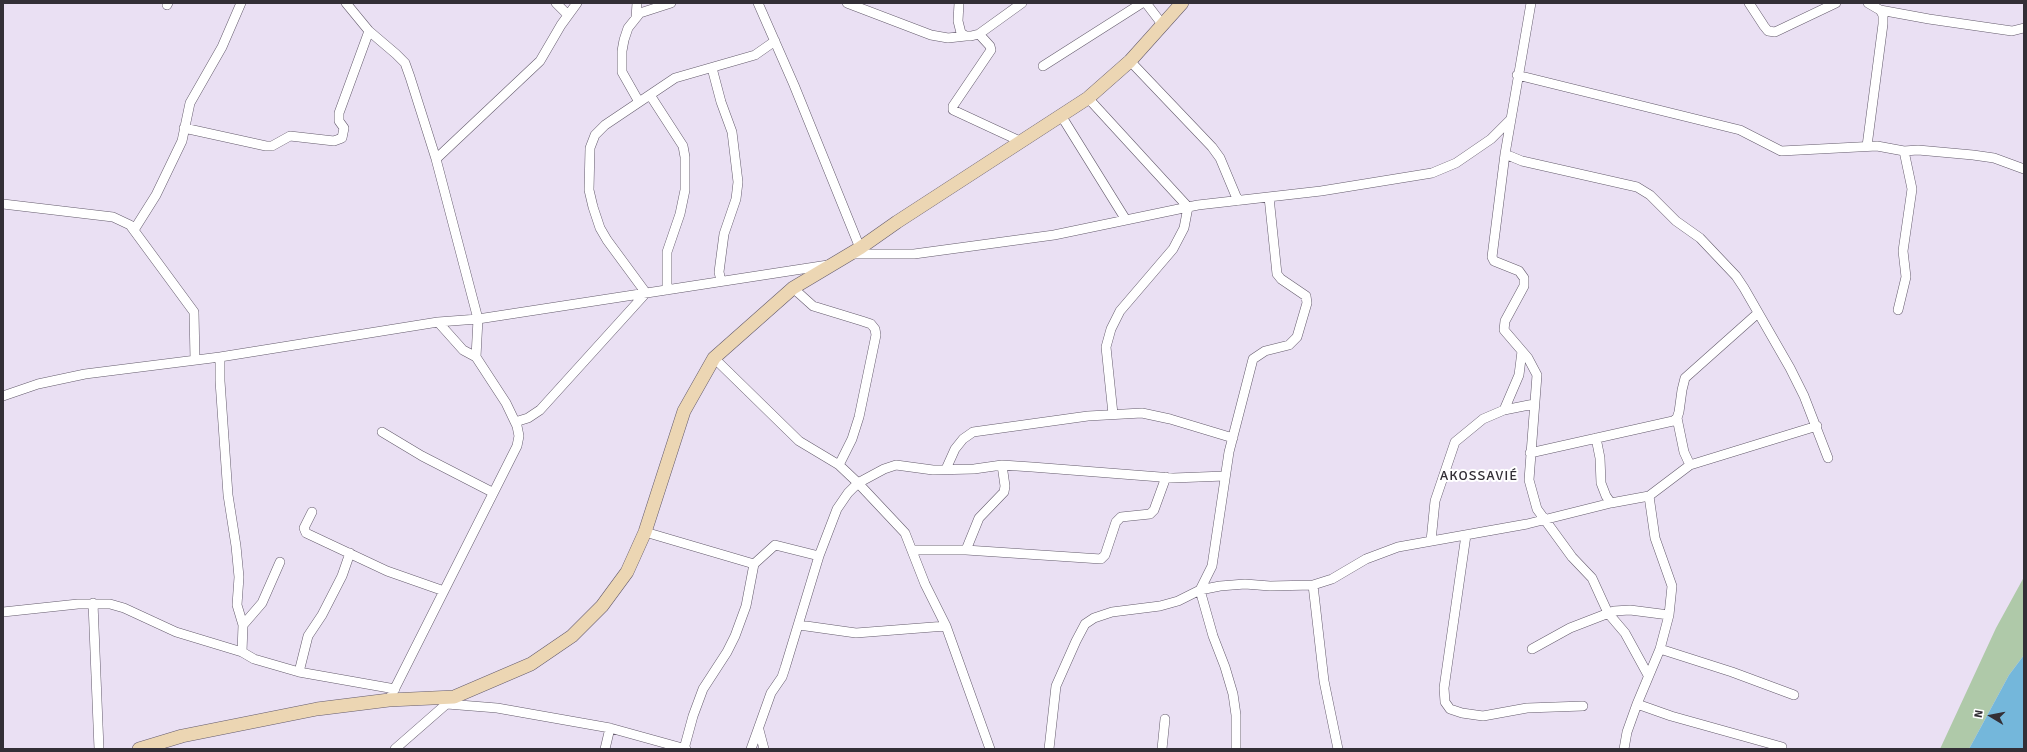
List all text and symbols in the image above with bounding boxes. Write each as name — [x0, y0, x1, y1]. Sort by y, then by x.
district label: AKOSSAVIÉ — [1440, 468, 1518, 484]
north arrow — [1971, 696, 2011, 736]
text: N — [1972, 709, 1986, 719]

